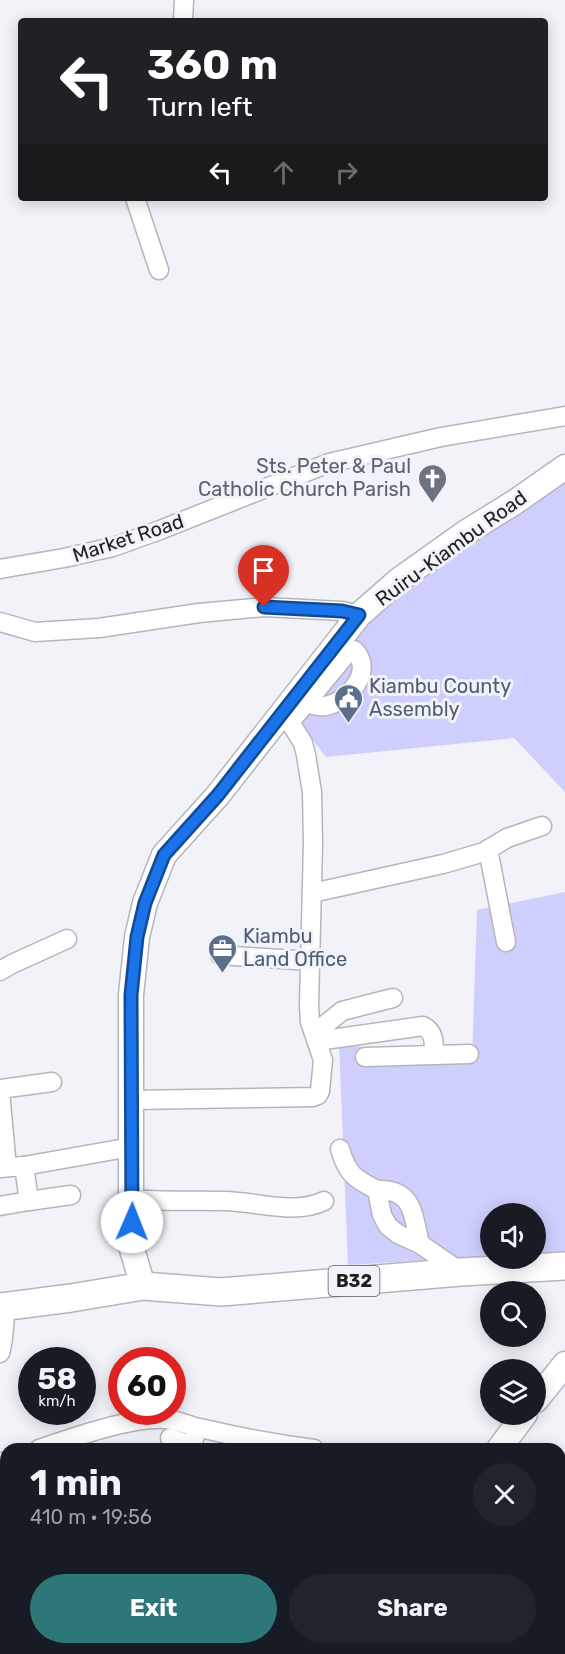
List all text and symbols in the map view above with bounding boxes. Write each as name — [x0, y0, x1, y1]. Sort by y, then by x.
text: 360 m — [147, 40, 278, 90]
icon: left — [48, 42, 126, 120]
text: Turn left — [147, 91, 252, 123]
icon: left — [204, 156, 237, 189]
icon: ahead — [267, 156, 300, 189]
icon: right — [330, 156, 363, 189]
place label: Sts. Peter & Paul Catholic Church Parish — [198, 454, 411, 501]
church icon: Sts. Peter & Paul Catholic Church Parish — [416, 462, 448, 504]
street label: Ruiru-Kiambu Road — [371, 485, 531, 611]
street label: Market Road — [69, 509, 187, 567]
pin — [238, 545, 289, 607]
icon: arrive — [247, 554, 280, 587]
place label: Kiambu County Assembly — [369, 674, 511, 721]
public building icon: Kiambu County Assembly — [332, 682, 364, 724]
place label: Kiambu Land Office — [243, 924, 347, 971]
office icon: Kiambu Land Office — [206, 932, 238, 974]
position arrow — [100, 1190, 164, 1254]
map controls — [480, 1203, 546, 1425]
button: sound — [480, 1203, 546, 1269]
road number: B32 — [328, 1266, 380, 1296]
button: search — [480, 1281, 546, 1347]
speed limit sign: 60 — [108, 1347, 186, 1425]
button: layers — [480, 1359, 546, 1425]
text: 58 — [37, 1361, 77, 1397]
text: km/h — [38, 1392, 76, 1410]
text: 1 min — [30, 1461, 122, 1504]
button: close — [473, 1463, 536, 1526]
text: 410 m · 19:56 — [30, 1505, 152, 1529]
button: Exit — [30, 1574, 277, 1643]
button: Share — [289, 1574, 536, 1643]

